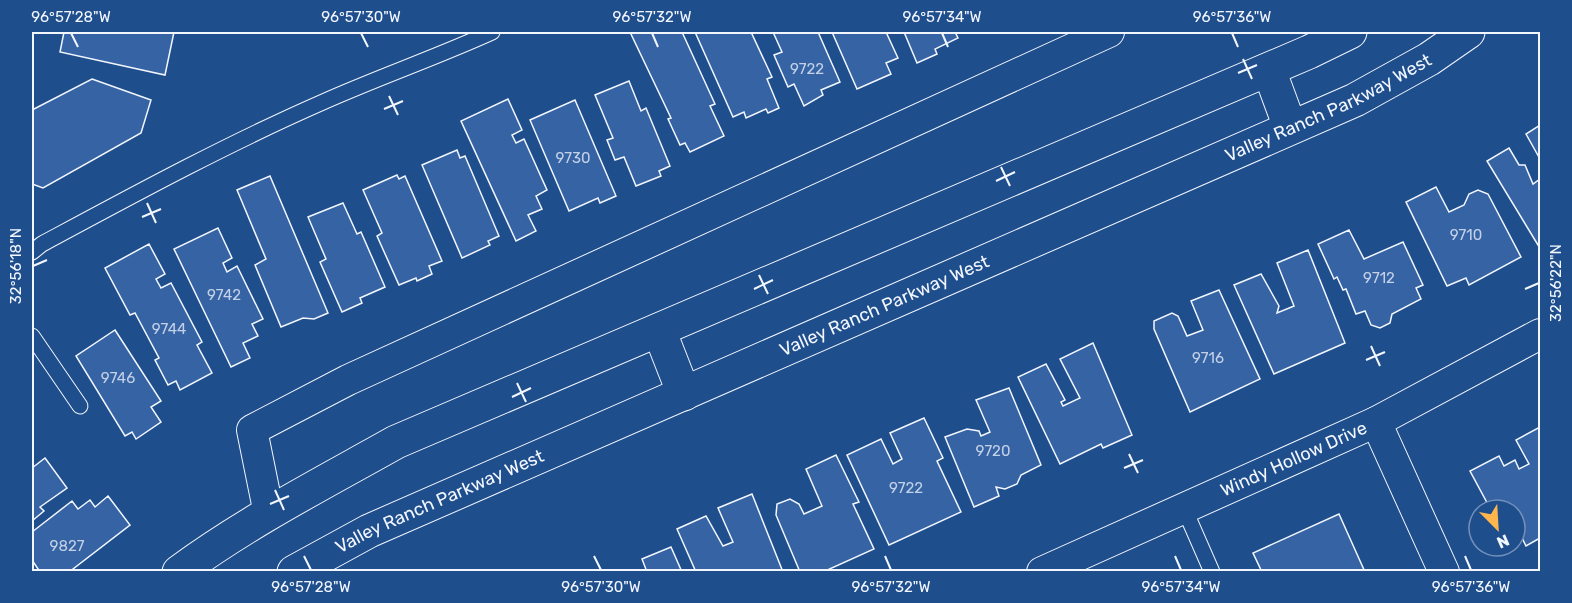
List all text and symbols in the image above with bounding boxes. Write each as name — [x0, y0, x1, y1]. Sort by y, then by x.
text: 96°57'28"W — [31, 8, 111, 26]
text: 96°57'30"W — [321, 8, 401, 26]
text: 96°57'32"W — [613, 8, 691, 26]
text: 96°57'34"W — [902, 8, 982, 26]
text: 96°57'36"W — [1193, 8, 1271, 26]
street label: Valley Ranch Parkway West — [1222, 49, 1435, 166]
house number: 9722 — [790, 60, 824, 78]
house number: 9730 — [555, 149, 591, 167]
house number: 9710 — [1450, 226, 1482, 244]
text: 32°56'18"N — [7, 228, 25, 304]
text: 32°56'22"N — [1547, 244, 1565, 322]
street label: Valley Ranch Parkway West — [776, 250, 993, 361]
house number: 9712 — [1363, 269, 1395, 287]
house number: 9742 — [207, 286, 241, 304]
house number: 9744 — [152, 320, 186, 338]
house number: 9716 — [1192, 349, 1224, 367]
house number: 9746 — [101, 369, 135, 387]
street label: Windy Hollow Drive — [1217, 416, 1370, 501]
house number: 9720 — [976, 442, 1010, 460]
street label: Valley Ranch Parkway West — [332, 445, 547, 558]
house number: 9722 — [889, 479, 923, 497]
north arrow — [1467, 498, 1527, 558]
text: N — [1494, 530, 1512, 552]
house number: 9827 — [50, 537, 85, 555]
text: 96°57'28"W — [271, 578, 351, 596]
text: 96°57'30"W — [561, 578, 641, 596]
text: 96°57'32"W — [852, 578, 930, 596]
text: 96°57'34"W — [1141, 578, 1221, 596]
text: 96°57'36"W — [1432, 578, 1510, 596]

